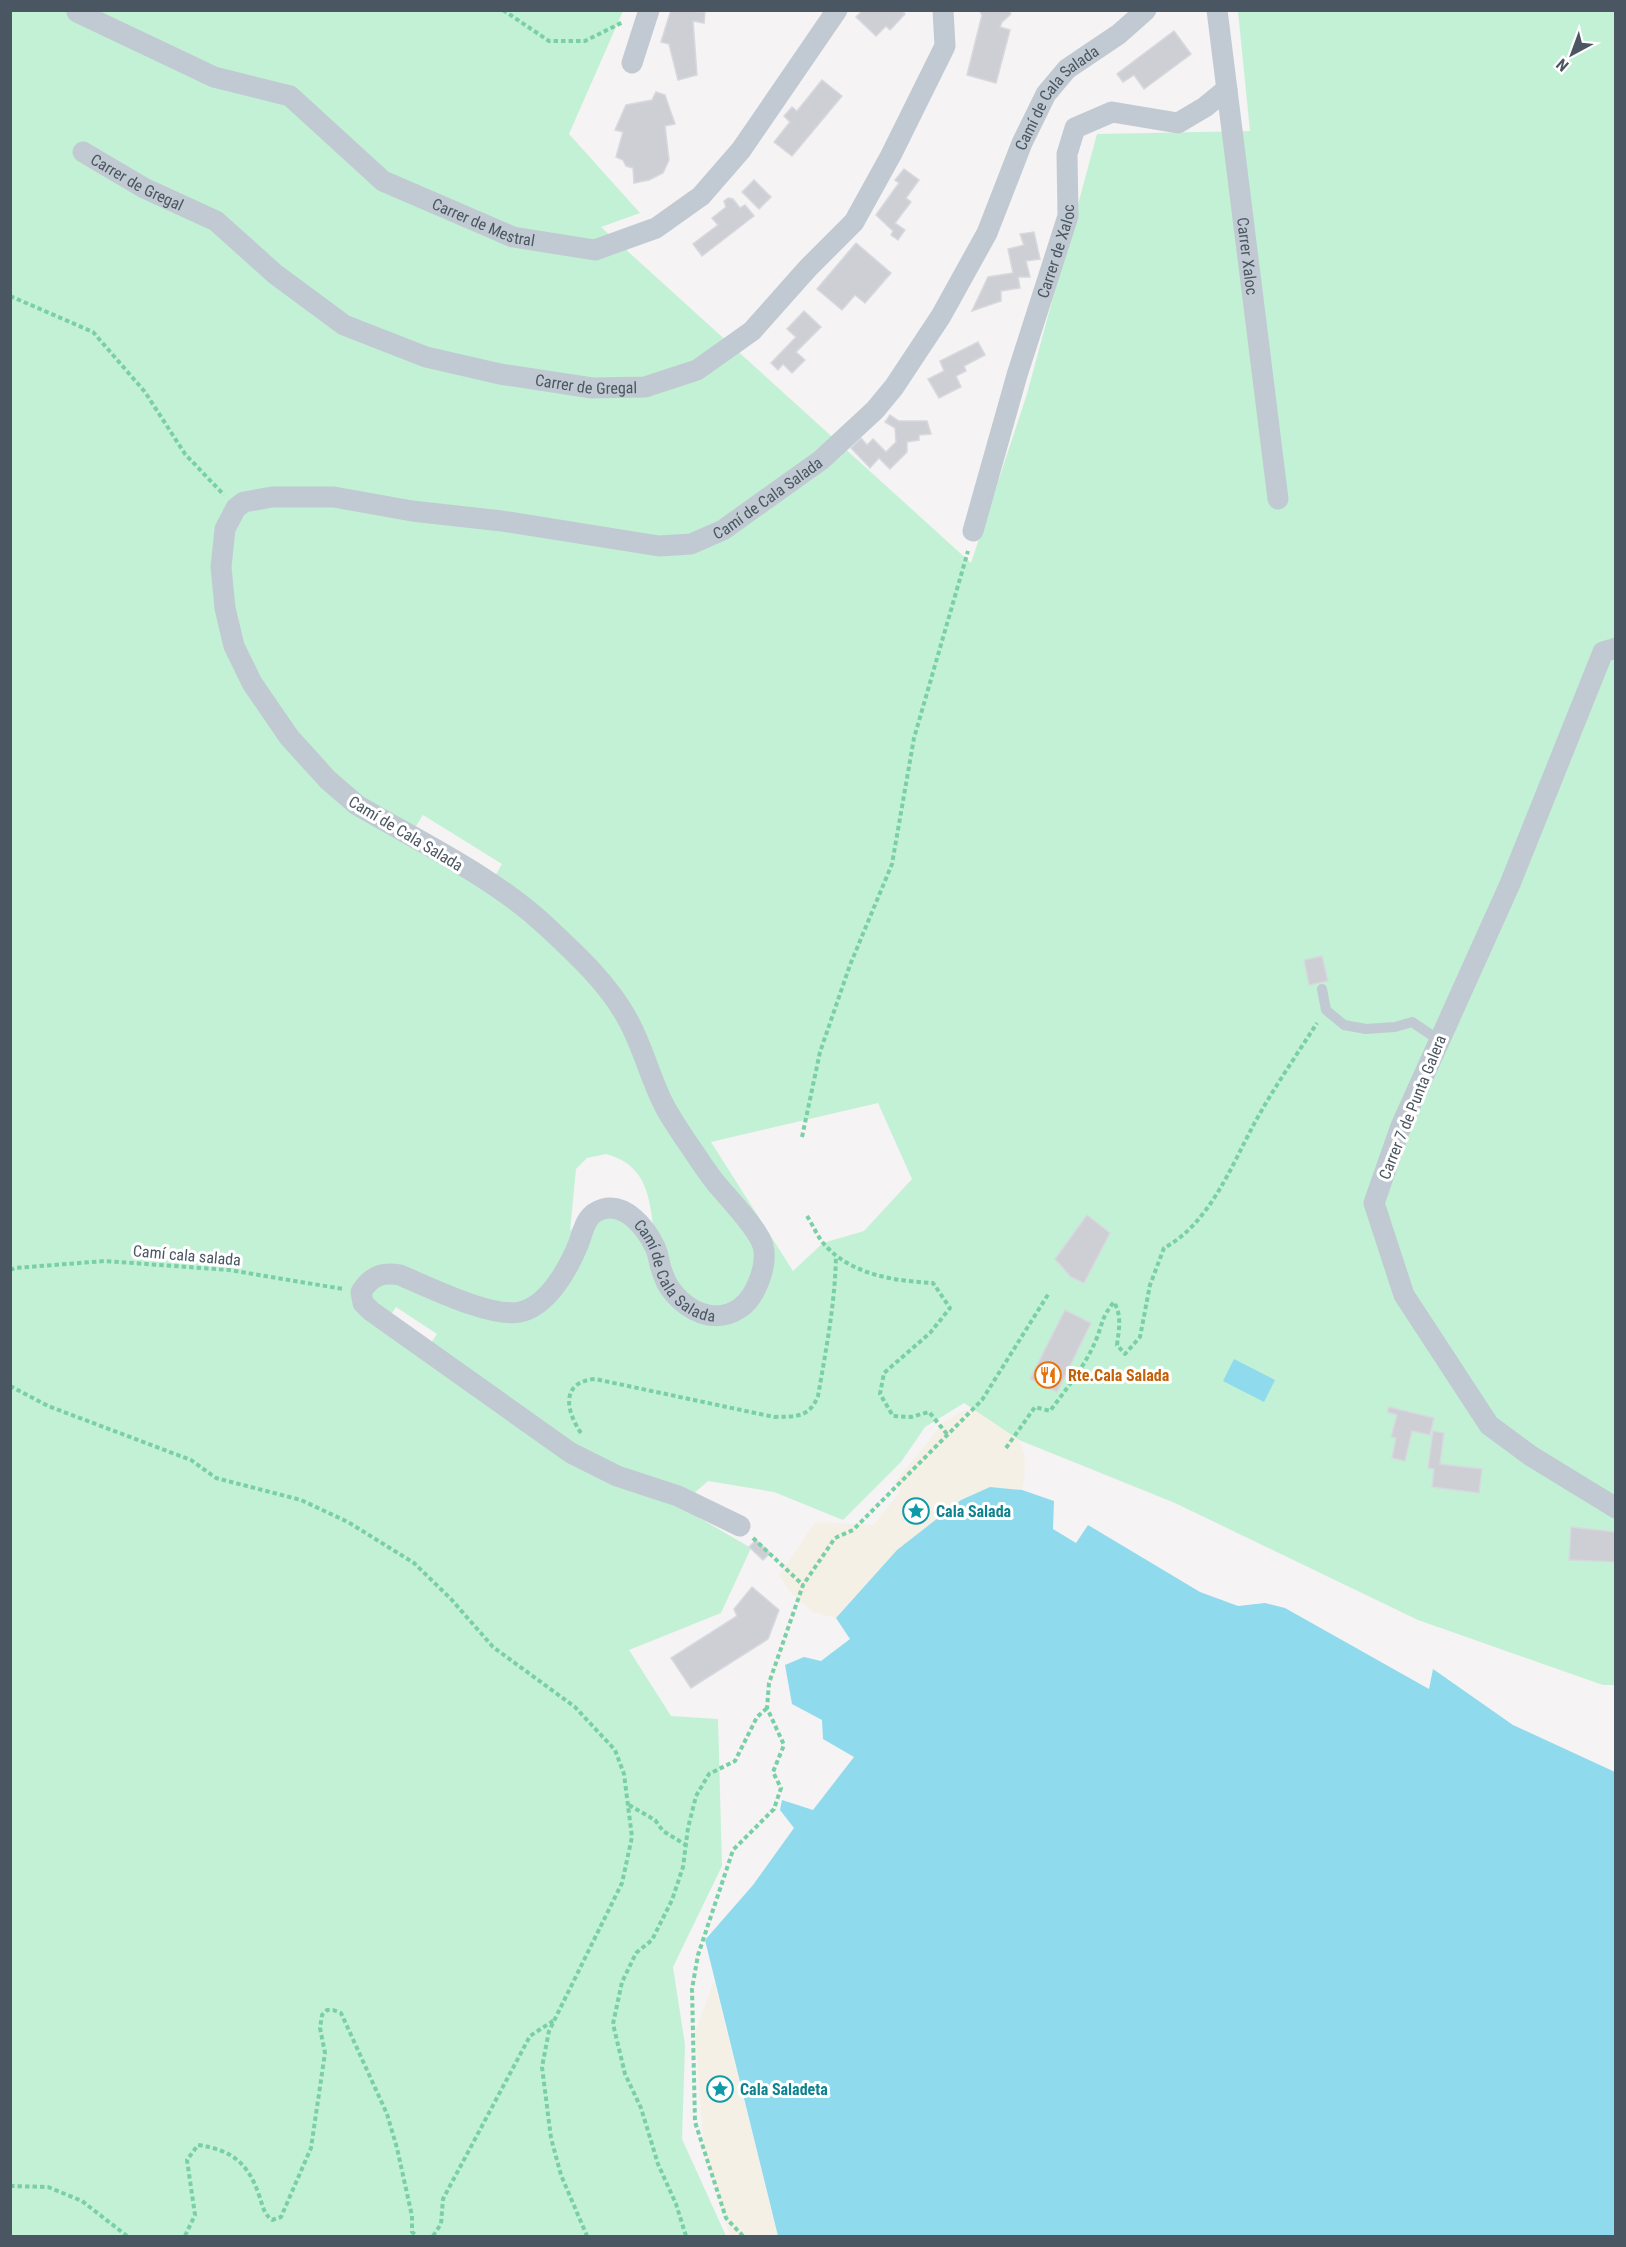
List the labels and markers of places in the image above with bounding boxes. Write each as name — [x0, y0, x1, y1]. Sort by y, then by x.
restaurant icon: Rte.Cala Salada — [1033, 1360, 1063, 1390]
place label: Rte.Cala Salada — [1068, 1366, 1170, 1385]
place icon: Cala Salada — [901, 1496, 931, 1526]
place label: Cala Salada — [936, 1502, 1012, 1521]
place icon: Cala Saladeta — [705, 2074, 735, 2104]
place label: Cala Saladeta — [740, 2080, 828, 2099]

